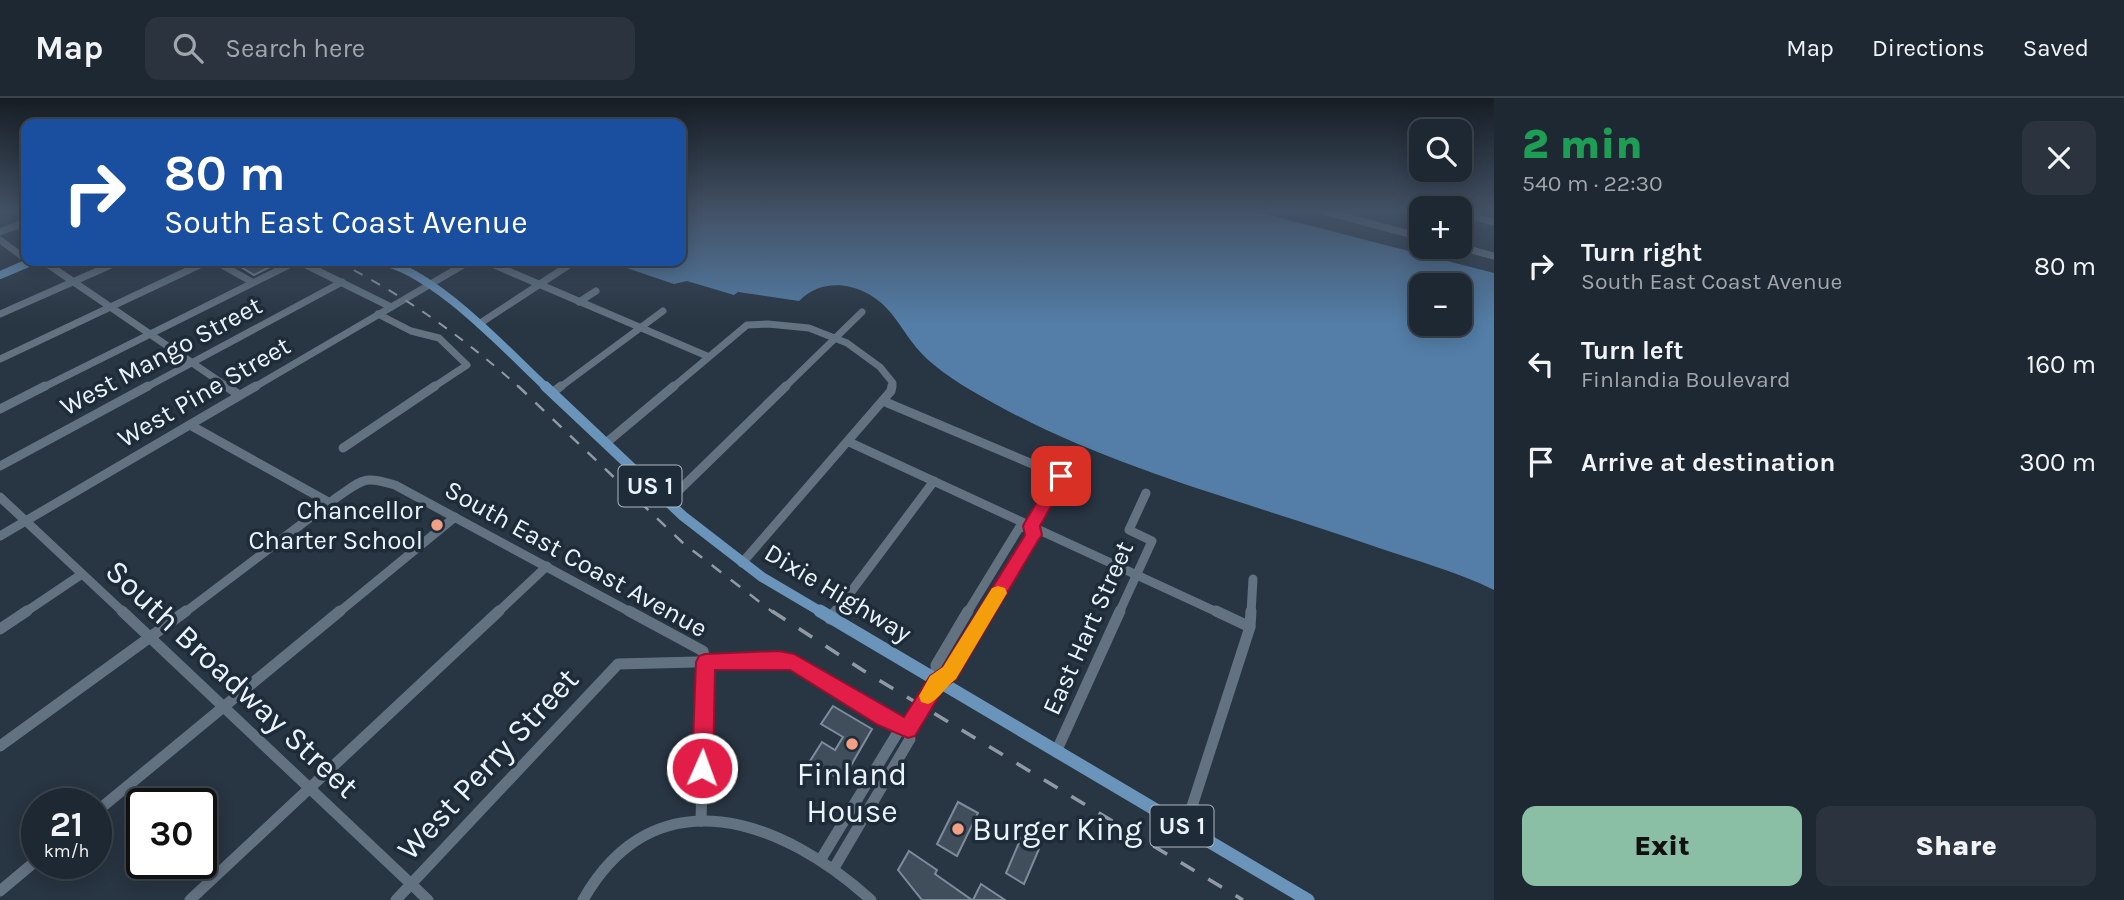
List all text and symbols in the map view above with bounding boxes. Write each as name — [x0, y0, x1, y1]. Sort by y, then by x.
search box — [145, 17, 635, 80]
text: Map — [35, 29, 103, 67]
icon: search — [169, 29, 207, 67]
text: Search here — [225, 33, 365, 64]
text: Map — [1786, 34, 1834, 62]
text: Directions — [1872, 34, 1985, 62]
text: Saved — [2023, 34, 2089, 62]
map controls — [1409, 119, 1472, 336]
button: search — [1409, 119, 1472, 182]
text: 2 min — [1522, 119, 1642, 169]
button: close — [2022, 121, 2096, 195]
text: 80 m — [164, 145, 286, 202]
icon: right — [49, 147, 140, 238]
text: 540 m · 22:30 — [1522, 170, 1663, 197]
button: + — [1409, 196, 1472, 259]
text: South East Coast Avenue — [164, 204, 528, 241]
text: Turn right — [1581, 237, 1702, 268]
icon: right — [1522, 247, 1560, 285]
text: 80 m — [2034, 251, 2096, 282]
text: South East Coast Avenue — [1581, 268, 1842, 295]
button: − — [1409, 273, 1472, 336]
street label: West Mango Street — [55, 290, 267, 422]
street label: West Pine Street — [112, 330, 296, 454]
text: Turn left — [1581, 335, 1683, 366]
icon: left — [1522, 345, 1560, 383]
text: 160 m — [2027, 349, 2096, 380]
text: Finlandia Boulevard — [1581, 366, 1791, 393]
icon: arrive — [1522, 443, 1560, 481]
pin — [1031, 446, 1091, 506]
text: Arrive at destination — [1581, 447, 1835, 478]
text: 300 m — [2019, 447, 2096, 478]
icon: arrive — [1042, 457, 1080, 495]
road number: US 1 — [618, 466, 682, 506]
street label: South East Coast Avenue — [439, 474, 713, 644]
place label: Chancellor Charter School — [248, 495, 424, 556]
marker: Chancellor Charter School — [429, 517, 445, 533]
street label: East Hart Street — [1036, 536, 1140, 720]
street label: Dixie Highway — [759, 537, 917, 649]
street label: South Broadway Street — [98, 552, 366, 806]
street label: West Perry Street — [390, 661, 586, 867]
position arrow — [665, 731, 739, 805]
marker: Finland House — [844, 736, 860, 752]
place label: Finland House — [797, 756, 907, 830]
speed limit sign: 30 — [126, 788, 217, 879]
text: 21 — [50, 804, 83, 845]
road number: US 1 — [1150, 806, 1214, 846]
button: Exit — [1522, 806, 1802, 886]
button: Share — [1816, 806, 2096, 886]
place label: Burger King — [972, 811, 1142, 848]
marker: Burger King — [950, 821, 966, 837]
text: km/h — [44, 840, 89, 862]

